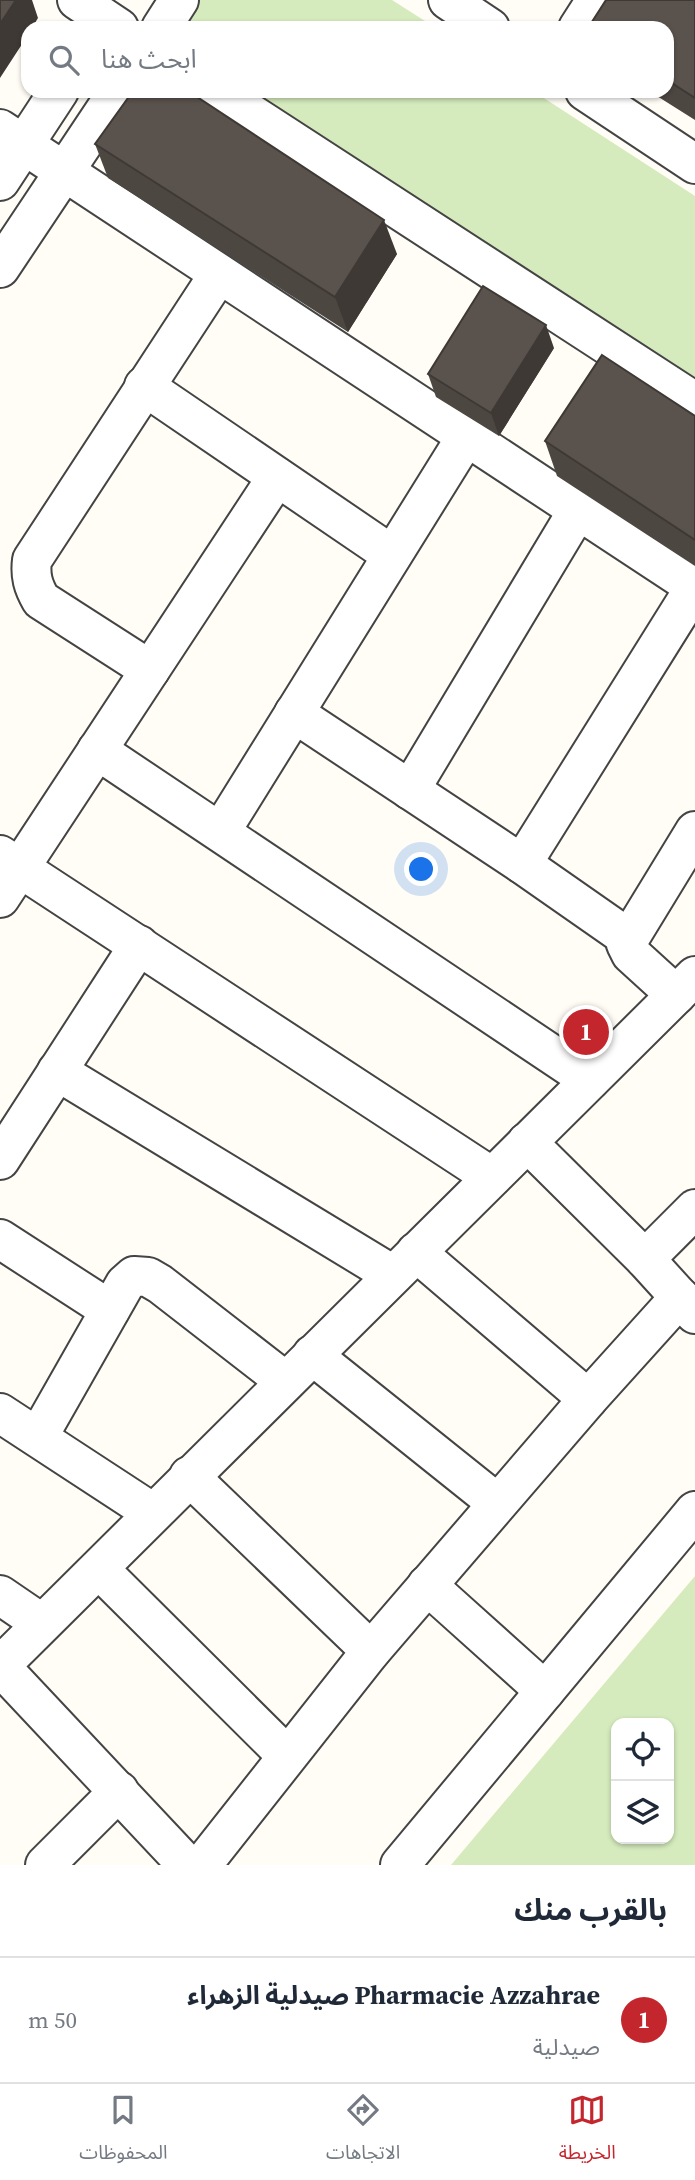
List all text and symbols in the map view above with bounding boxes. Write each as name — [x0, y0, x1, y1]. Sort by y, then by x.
search box — [21, 21, 674, 98]
icon: search — [45, 41, 83, 79]
text: ابحث هنا — [101, 41, 197, 77]
your location — [404, 852, 438, 886]
pin: 1 — [563, 1006, 609, 1058]
map controls — [611, 1718, 674, 1844]
button: locate — [611, 1718, 674, 1781]
button: layers — [611, 1781, 674, 1844]
text: بالقرب منك — [514, 1889, 667, 1930]
text: Pharmacie Azzahrae صيدلية الزهراء — [187, 1977, 600, 2013]
text: 50 m — [28, 2004, 77, 2036]
text: 1 — [638, 2004, 650, 2036]
text: صيدلية — [533, 2031, 600, 2063]
tab: المحفوظات — [79, 2091, 168, 2173]
tab: الاتجاهات — [326, 2091, 400, 2173]
tab: الخريطة — [559, 2091, 616, 2173]

